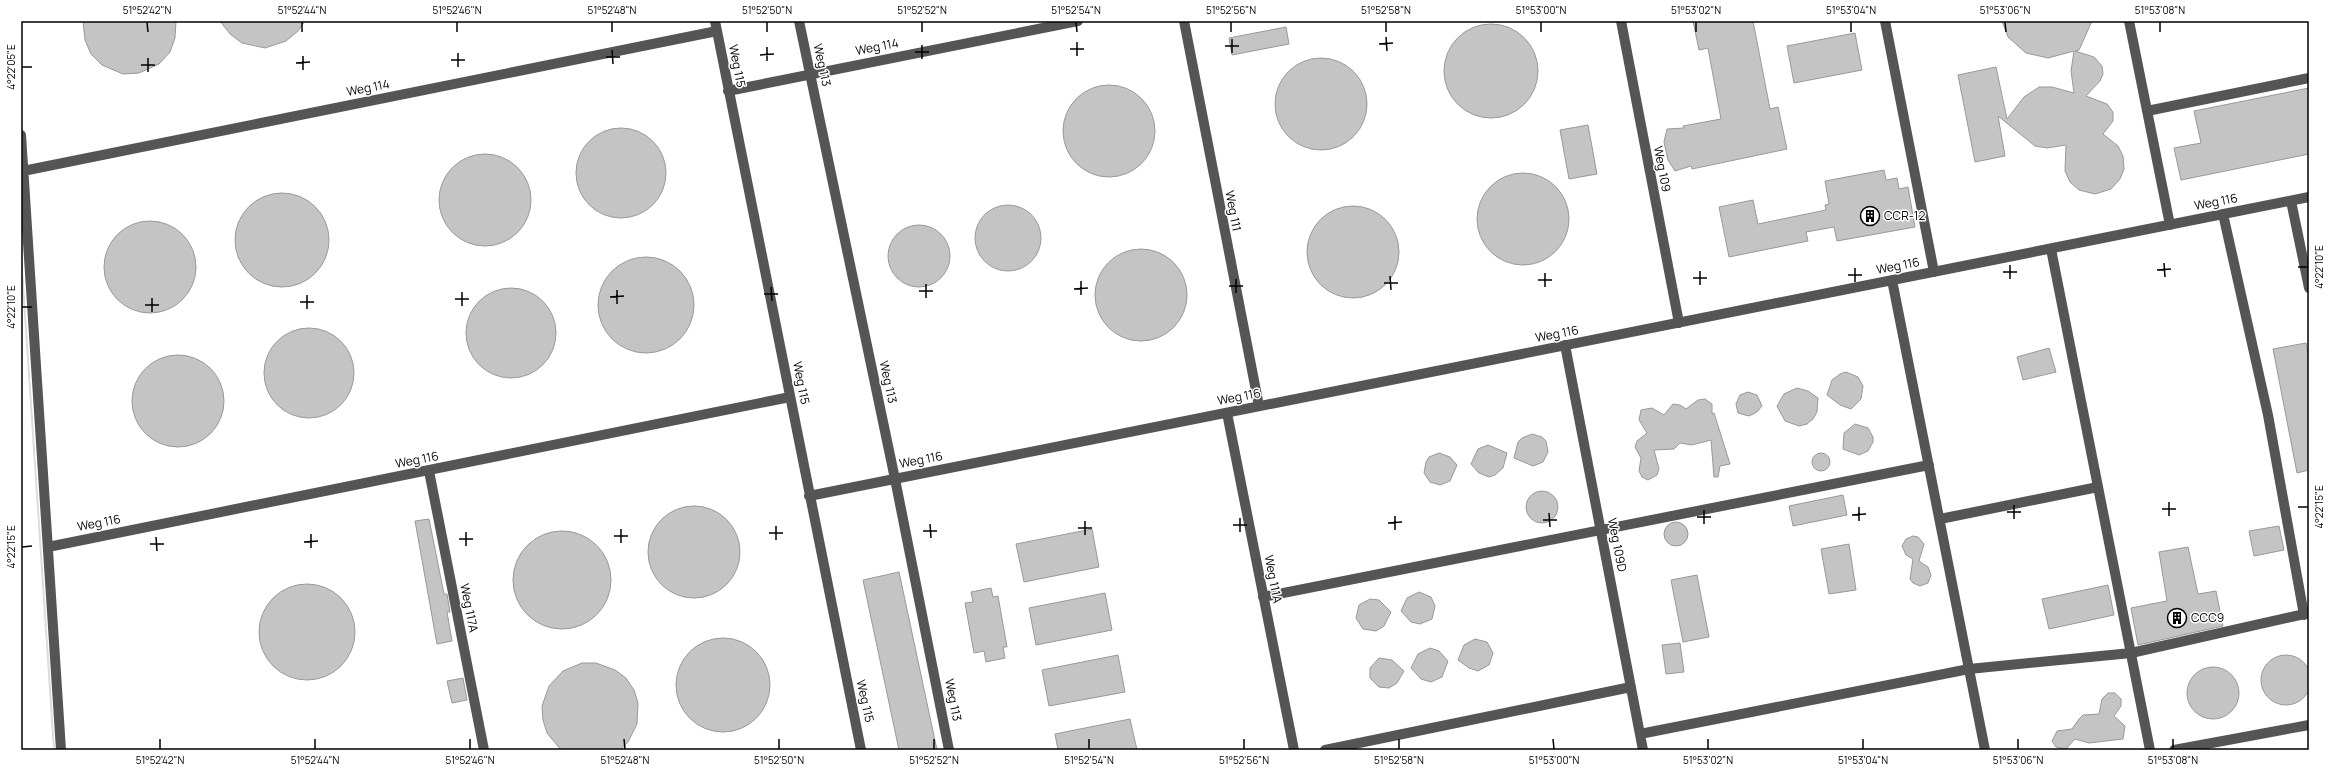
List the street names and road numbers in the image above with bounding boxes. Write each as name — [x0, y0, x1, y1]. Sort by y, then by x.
street label: Weg 114 — [854, 34, 900, 59]
street label: Weg 113 — [810, 42, 835, 88]
street label: Weg 115 — [725, 43, 750, 89]
street label: Weg 114 — [345, 75, 391, 100]
street label: Weg 109 — [1650, 144, 1675, 193]
street label: Weg 111 — [1221, 189, 1246, 233]
street label: Weg 116 — [2193, 189, 2239, 214]
street label: Weg 116 — [1875, 253, 1921, 278]
street label: Weg 116 — [1534, 321, 1580, 346]
street label: Weg 113 — [876, 359, 901, 405]
street label: Weg 115 — [789, 360, 814, 406]
street label: Weg 116 — [1216, 384, 1262, 409]
street label: Weg 116 — [394, 447, 440, 472]
street label: Weg 116 — [898, 447, 944, 472]
street label: Weg 116 — [76, 510, 122, 535]
street label: Weg 109D — [1604, 517, 1631, 573]
street label: Weg 111A — [1261, 553, 1287, 605]
street label: Weg 117A — [456, 582, 483, 634]
street label: Weg 113 — [941, 677, 966, 723]
street label: Weg 115 — [853, 678, 878, 724]

